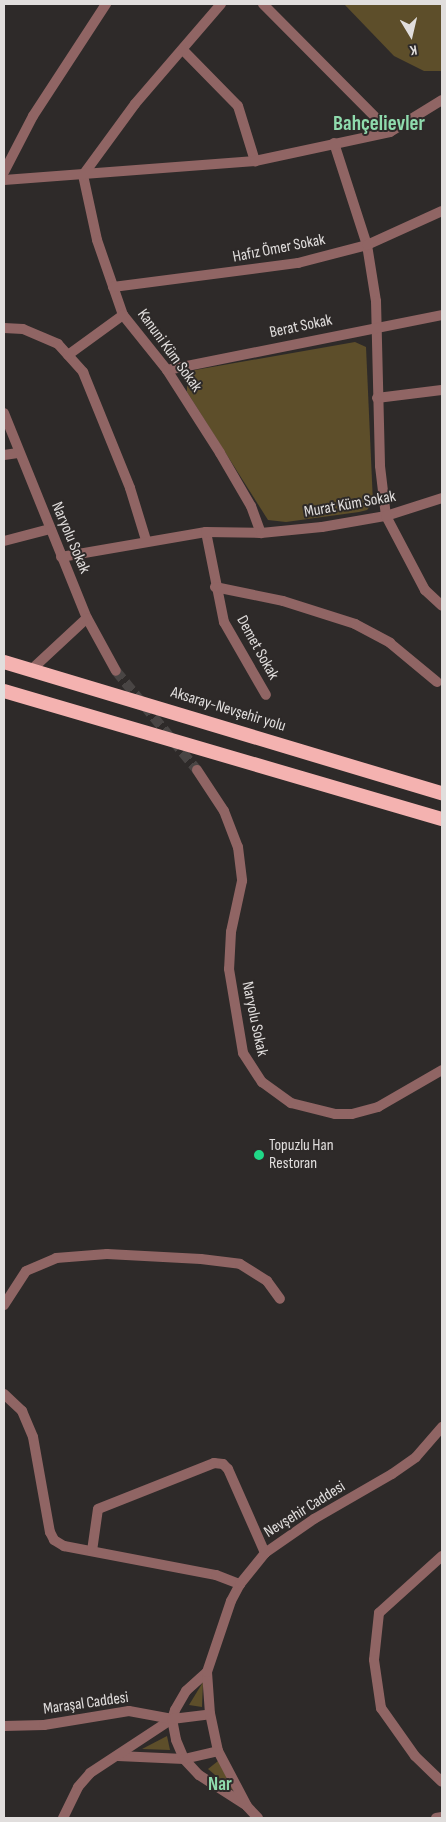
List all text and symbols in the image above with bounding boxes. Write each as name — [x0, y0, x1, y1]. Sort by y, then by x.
north arrow — [386, 10, 436, 60]
text: K — [409, 41, 418, 59]
district label: Bahçelievler — [333, 111, 425, 137]
street label: Hafız Ömer Sokak — [231, 231, 327, 267]
street label: Kanuni Küm Sokak — [133, 306, 205, 396]
street label: Berat Sokak — [268, 311, 334, 343]
street label: Murat Küm Sokak — [303, 488, 397, 522]
street label: Naryolu Sokak — [46, 499, 94, 577]
street label: Demet Sokak — [232, 613, 282, 683]
street label: Aksaray-Nevşehir yolu — [168, 683, 288, 737]
street label: Naryolu Sokak — [237, 980, 271, 1058]
place label: Topuzlu Han Restoran — [269, 1136, 333, 1174]
marker: Topuzlu Han Restoran — [253, 1149, 265, 1161]
street label: Nevşehir Caddesi — [261, 1477, 349, 1543]
street label: Maraşal Caddesi — [42, 1689, 130, 1719]
district label: Nar — [208, 1774, 232, 1796]

